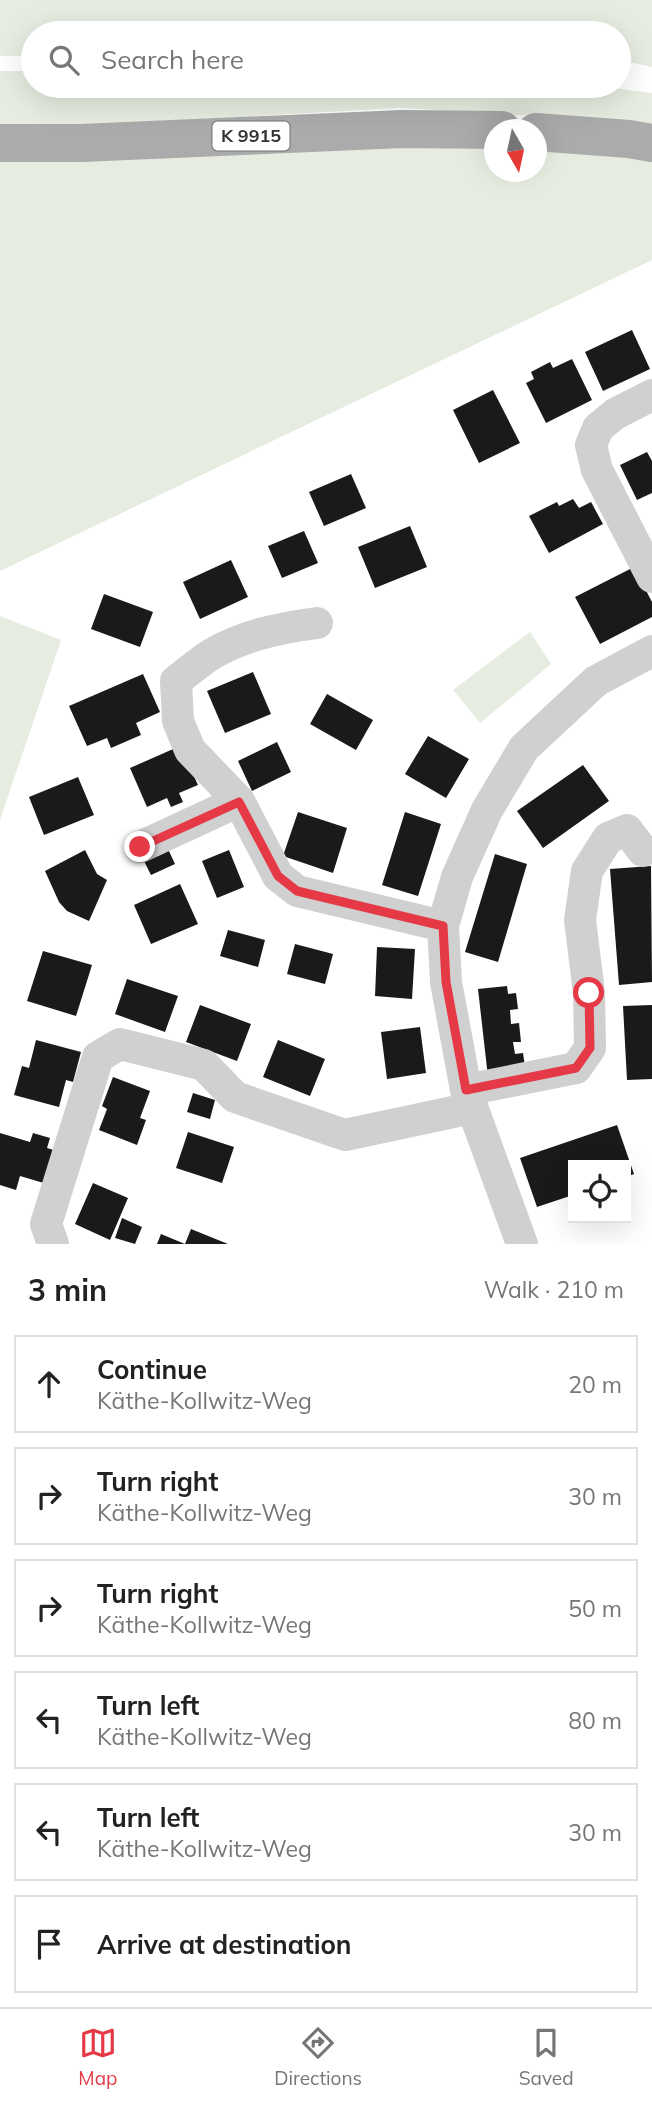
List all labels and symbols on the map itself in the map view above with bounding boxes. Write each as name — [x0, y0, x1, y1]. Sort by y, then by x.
north arrow — [484, 119, 547, 182]
road number: K 9915 — [212, 121, 290, 150]
route end — [124, 831, 155, 862]
route start — [573, 977, 604, 1008]

